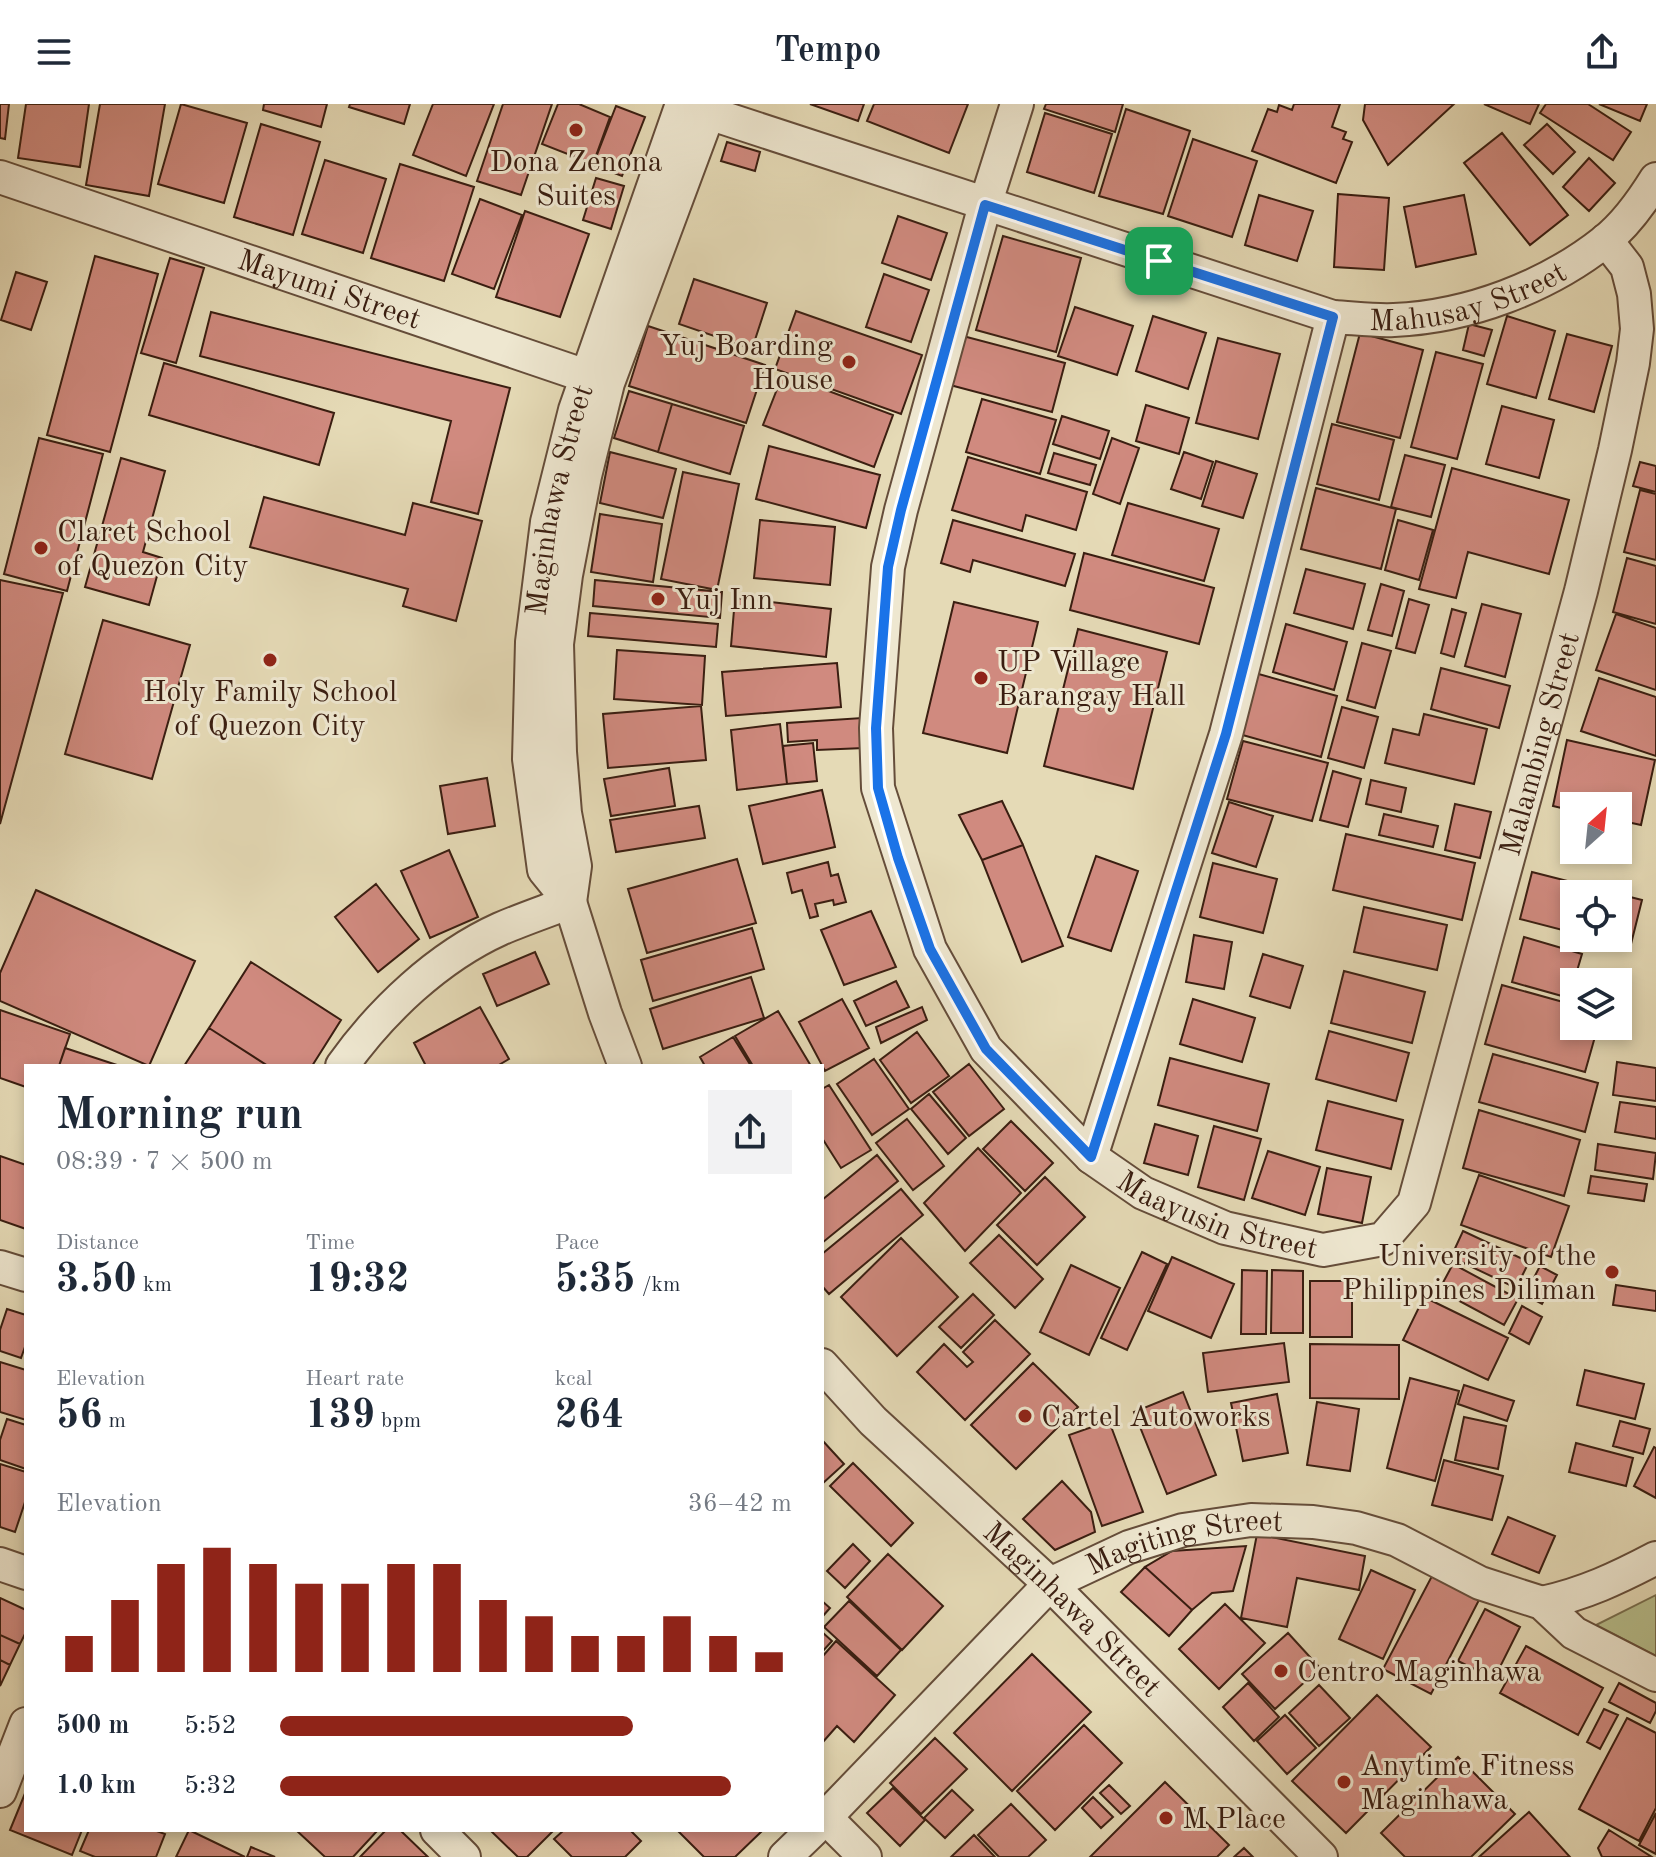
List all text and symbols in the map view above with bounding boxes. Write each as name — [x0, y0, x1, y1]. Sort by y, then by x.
icon: menu — [32, 30, 76, 74]
icon: share — [1580, 30, 1624, 74]
text: Tempo — [775, 34, 882, 70]
marker: Dona Zenona Suites — [567, 121, 585, 139]
place label: Dona Zenona Suites — [489, 148, 663, 212]
pin — [1125, 227, 1193, 295]
icon: arrive — [1137, 239, 1181, 283]
street label: Mayumi Street — [233, 246, 424, 336]
street label: Mahusay Street — [1369, 258, 1572, 337]
place label: Yuj Boarding House — [659, 332, 833, 396]
marker: Yuj Boarding House — [840, 353, 858, 371]
street label: Maginhawa Street — [522, 381, 600, 618]
place label: Claret School of Quezon City — [57, 518, 248, 582]
marker: Claret School of Quezon City — [32, 539, 50, 557]
place label: Yuj Inn — [674, 586, 773, 616]
marker: Yuj Inn — [649, 590, 667, 608]
street label: Malambing Street — [1496, 629, 1586, 860]
place label: UP Village Barangay Hall — [997, 648, 1185, 712]
marker: Holy Family School of Quezon City — [261, 651, 279, 669]
marker: UP Village Barangay Hall — [972, 669, 990, 687]
place label: Holy Family School of Quezon City — [143, 678, 397, 742]
north arrow — [1560, 792, 1632, 864]
map controls — [1560, 792, 1632, 1040]
button: locate — [1560, 880, 1632, 952]
button: layers — [1560, 968, 1632, 1040]
button: share — [708, 1090, 792, 1174]
text: Morning run — [56, 1094, 303, 1138]
text: 08:39 · 7 × 500 m — [56, 1149, 273, 1175]
street label: Maayusin Street — [1111, 1167, 1320, 1265]
text: Distance — [56, 1232, 139, 1254]
text: Time — [305, 1232, 355, 1254]
text: Pace — [555, 1232, 599, 1254]
place label: University of the Philippines Diliman — [1342, 1242, 1596, 1306]
text: 3.50 — [56, 1261, 137, 1301]
text: 19:32 — [305, 1261, 409, 1301]
text: 5:35 — [555, 1261, 635, 1301]
marker: University of the Philippines Diliman — [1603, 1263, 1621, 1281]
text: km — [137, 1274, 172, 1296]
text: /km — [635, 1274, 680, 1296]
text: Elevation — [56, 1368, 146, 1390]
text: Heart rate — [305, 1368, 404, 1390]
text: kcal — [555, 1368, 593, 1390]
text: 56 — [56, 1397, 102, 1437]
text: 139 — [305, 1397, 375, 1437]
text: 264 — [555, 1397, 624, 1437]
place label: Cartel Autoworks — [1041, 1403, 1271, 1433]
marker: Cartel Autoworks — [1016, 1407, 1034, 1425]
text: m — [102, 1410, 126, 1432]
text: bpm — [375, 1410, 421, 1432]
text: Elevation — [56, 1491, 162, 1517]
text: 36–42 m — [688, 1491, 792, 1517]
street label: Magiting Street — [1082, 1507, 1284, 1582]
street label: Maginhawa Street — [976, 1517, 1166, 1704]
place label: Centro Maginhawa — [1297, 1658, 1541, 1688]
marker: Centro Maginhawa — [1272, 1662, 1290, 1680]
text: 500 m — [56, 1713, 129, 1739]
text: 5:52 — [184, 1713, 237, 1739]
place label: Anytime Fitness Maginhawa — [1360, 1752, 1575, 1816]
text: 1.0 km — [56, 1773, 136, 1799]
text: 5:32 — [184, 1773, 237, 1799]
marker: Anytime Fitness Maginhawa — [1335, 1773, 1353, 1791]
place label: M Place — [1182, 1805, 1286, 1835]
marker: M Place — [1157, 1809, 1175, 1827]

